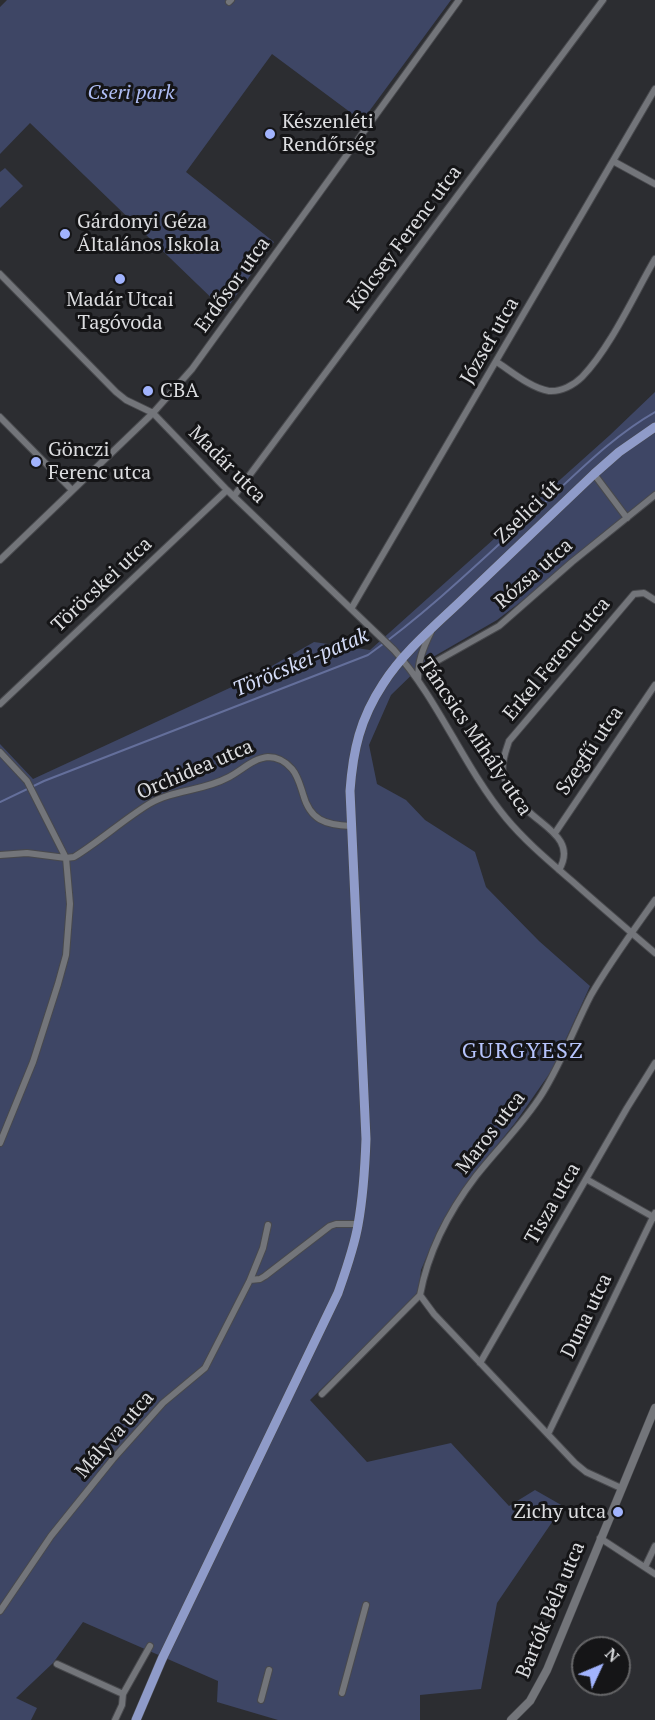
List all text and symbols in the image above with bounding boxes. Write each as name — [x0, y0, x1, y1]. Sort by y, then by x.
park label: Cseri park — [87, 81, 175, 105]
place label: Készenléti Rendőrség — [282, 110, 375, 157]
marker: Készenléti Rendőrség — [263, 127, 277, 141]
street label: Kölcsey Ferenc utca — [343, 161, 467, 315]
place label: Gárdonyi Géza Általános Iskola — [77, 210, 220, 257]
marker: Gárdonyi Géza Általános Iskola — [58, 227, 72, 241]
street label: Erdősor utca — [190, 233, 276, 337]
marker: Madár Utcai Tagóvoda — [113, 272, 127, 286]
place label: Madár Utcai Tagóvoda — [66, 288, 174, 335]
street label: József utca — [456, 293, 524, 389]
place label: CBA — [160, 379, 199, 403]
marker: CBA — [141, 384, 155, 398]
street label: Madár utca — [183, 421, 271, 509]
place label: Gönczi Ferenc utca — [48, 438, 151, 485]
marker: Gönczi Ferenc utca — [29, 455, 43, 469]
street label: Zselici út — [490, 475, 566, 549]
street label: Töröcskei utca — [47, 532, 157, 638]
street label: Rózsa utca — [490, 534, 578, 614]
street label: Erkel Ferenc utca — [499, 593, 615, 725]
water label: Töröcskei-patak — [230, 623, 372, 703]
street label: Táncsics Mihály utca — [413, 654, 537, 820]
street label: Szegfű utca — [551, 702, 629, 800]
street label: Orchidea utca — [133, 735, 257, 805]
district label: GURGYESZ — [462, 1039, 584, 1065]
street label: Maros utca — [451, 1087, 531, 1179]
street label: Tisza utca — [520, 1159, 586, 1249]
street label: Duna utca — [556, 1270, 618, 1362]
street label: Mályva utca — [71, 1387, 159, 1483]
place label: Zichy utca — [513, 1500, 606, 1524]
marker: Zichy utca — [611, 1505, 625, 1519]
street label: Bartók Béla utca — [512, 1538, 590, 1682]
north arrow — [571, 1636, 631, 1696]
text: N — [600, 1643, 625, 1667]

